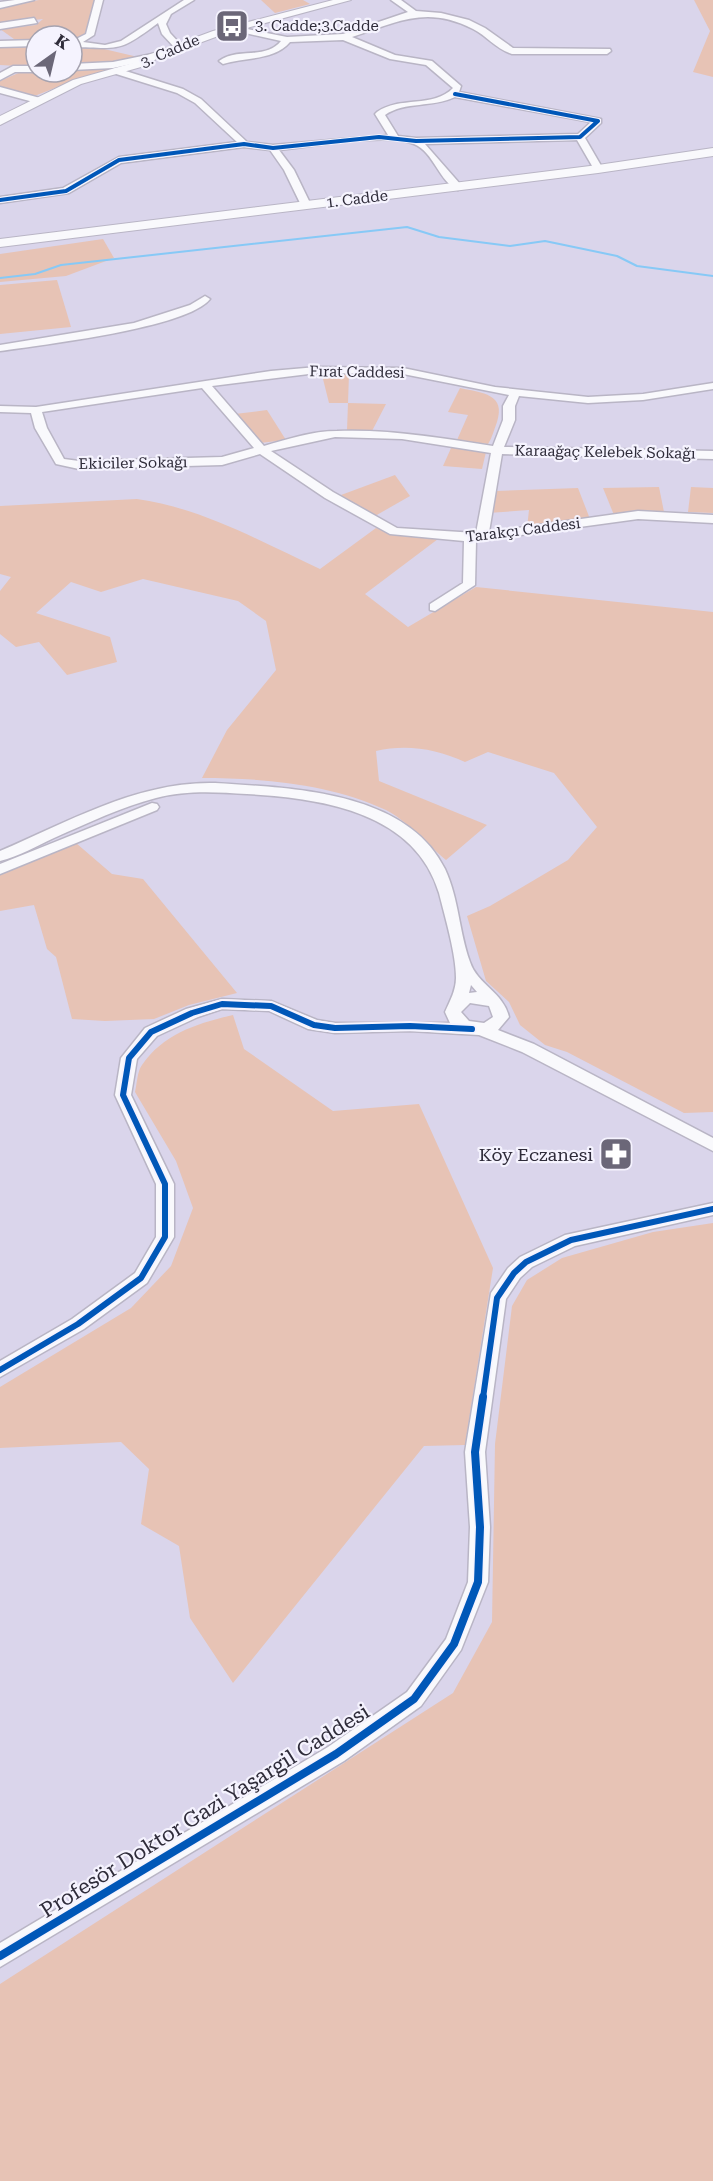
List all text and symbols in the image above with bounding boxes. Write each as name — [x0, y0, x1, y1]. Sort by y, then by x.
bus stop icon: 3. Cadde;3.Cadde — [214, 8, 250, 44]
place label: 3. Cadde;3.Cadde — [255, 17, 379, 35]
north arrow — [24, 24, 84, 84]
text: K — [52, 31, 73, 54]
street label: 3. Cadde — [138, 31, 202, 71]
street label: 1. Cadde — [325, 186, 389, 212]
street label: Fırat Caddesi — [309, 362, 405, 382]
street label: Karaağaç Kelebek Sokağı — [514, 441, 696, 463]
street label: Ekiciler Sokağı — [78, 453, 188, 473]
street label: Tarakçı Caddesi — [465, 514, 582, 546]
pharmacy icon: Köy Eczanesi — [598, 1136, 634, 1172]
place label: Köy Eczanesi — [479, 1144, 593, 1165]
street label: Profesör Doktor Gazi Yaşargil Caddesi — [36, 1699, 374, 1923]

